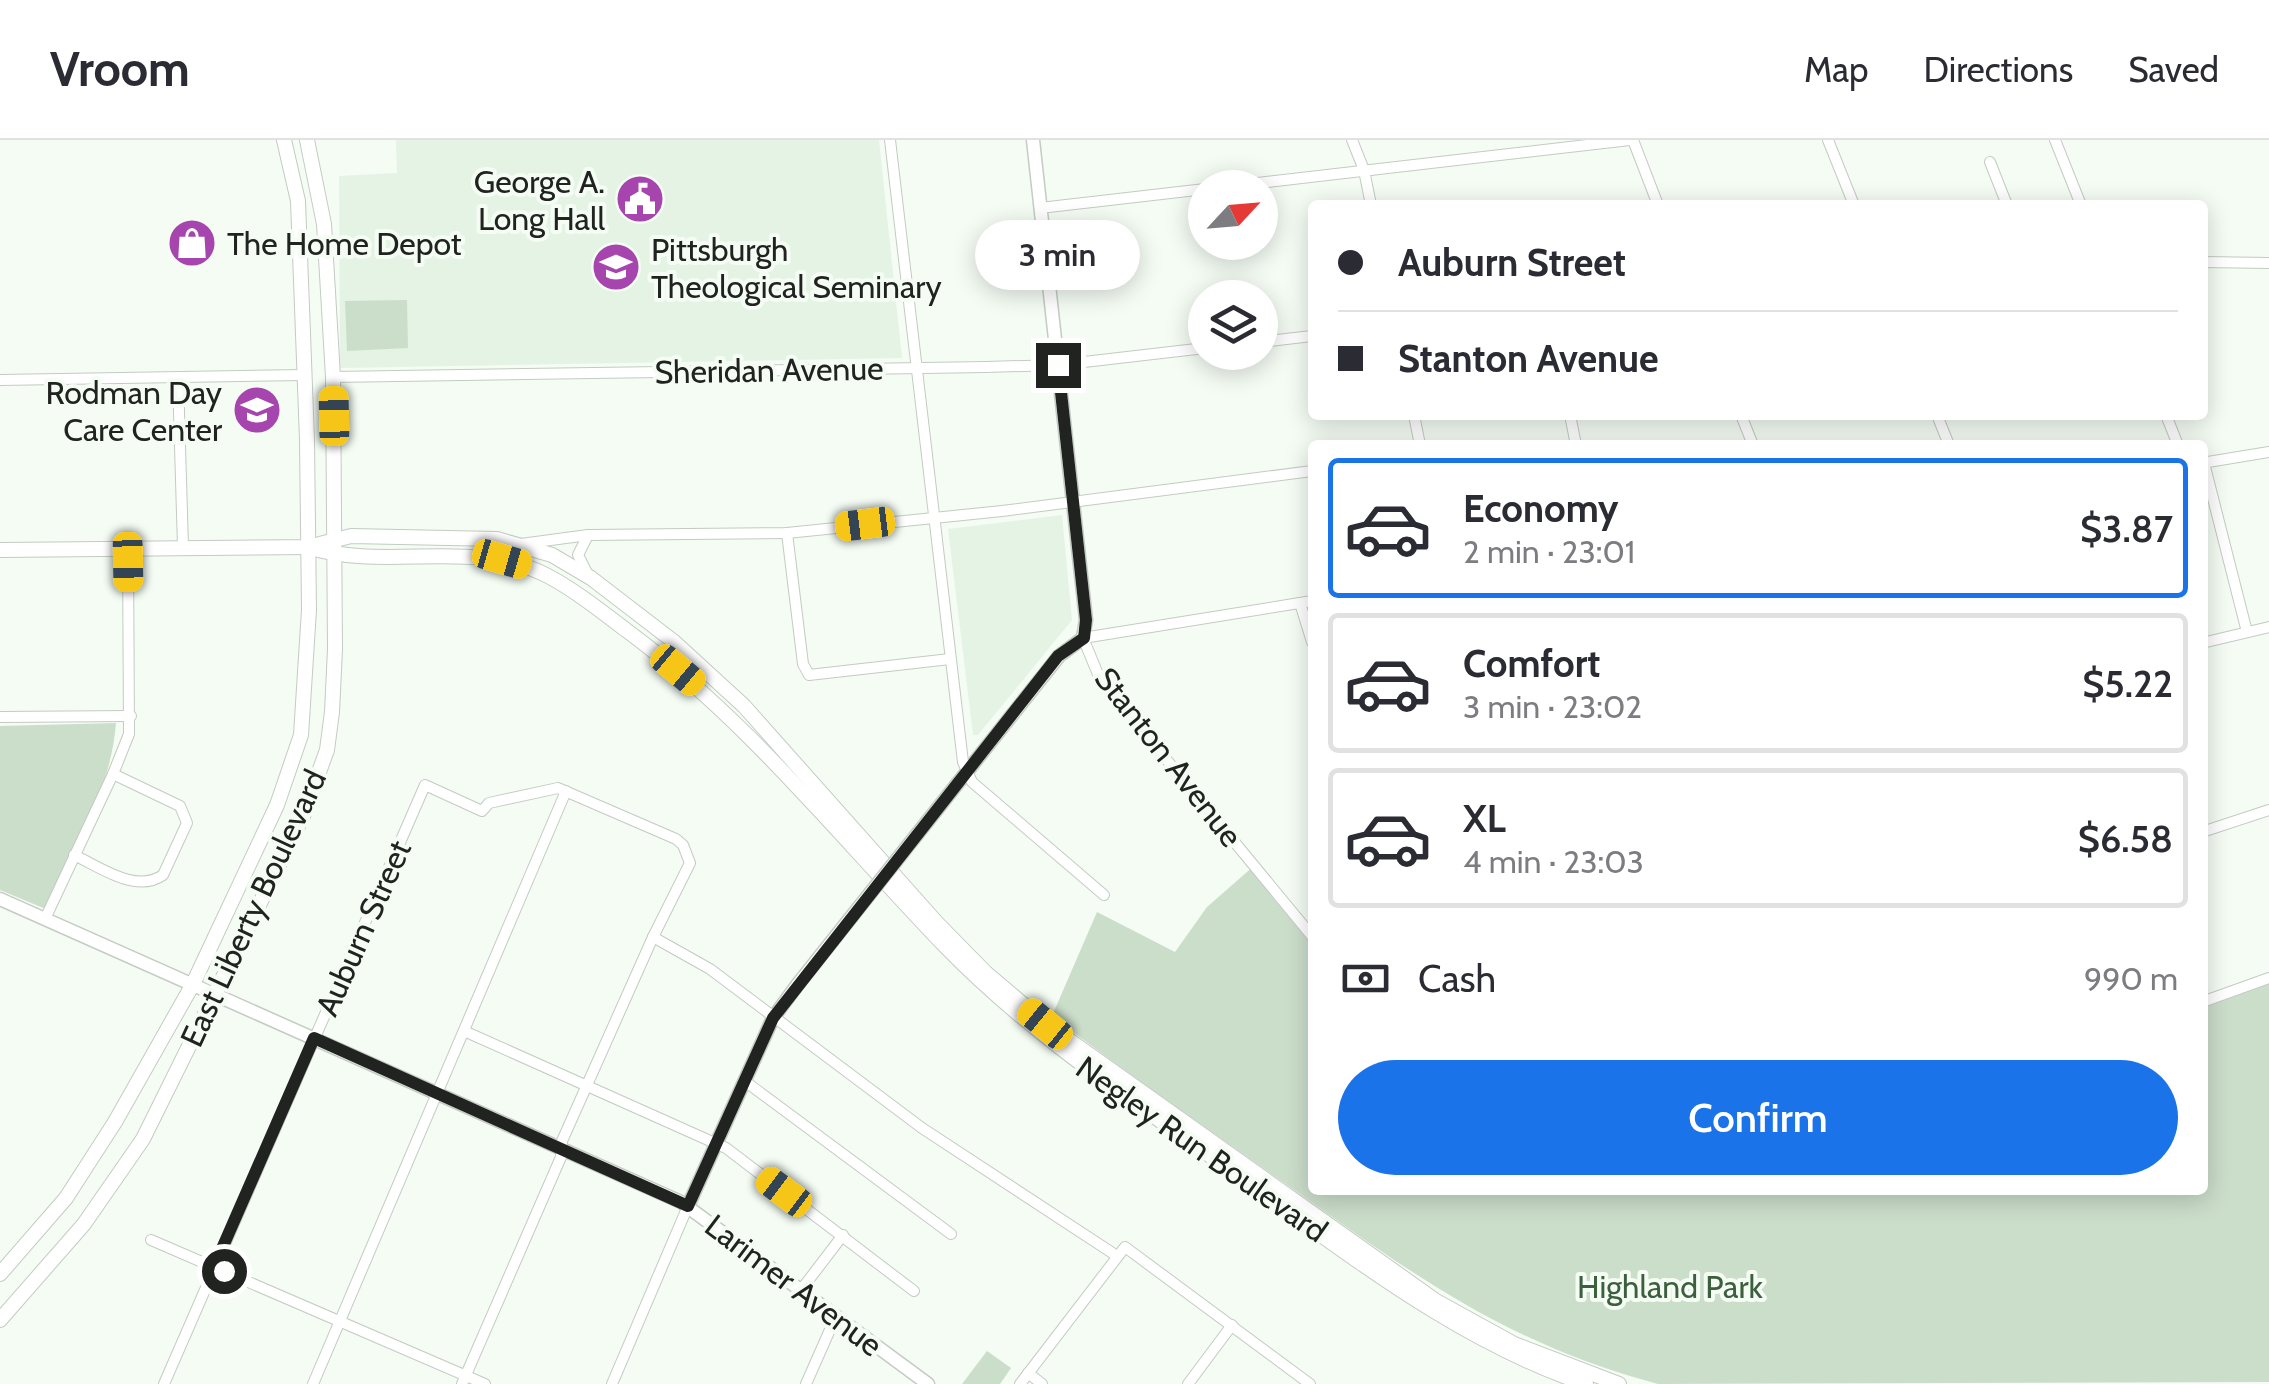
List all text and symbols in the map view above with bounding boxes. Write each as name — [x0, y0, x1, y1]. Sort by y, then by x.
text: Vroom — [50, 40, 190, 98]
text: Map — [1804, 48, 1869, 91]
text: Directions — [1924, 48, 2073, 91]
text: Saved — [2128, 48, 2219, 91]
place label: George A. Long Hall — [474, 162, 605, 238]
north arrow — [1188, 170, 1278, 260]
map controls — [1188, 170, 1278, 370]
public building icon: George A. Long Hall — [614, 173, 666, 225]
shop icon: The Home Depot — [166, 217, 218, 269]
callout: 3 min — [976, 220, 1140, 290]
place label: The Home Depot — [227, 224, 462, 263]
place label: Pittsburgh Theological Seminary — [651, 230, 942, 306]
text: 3 min — [1019, 235, 1096, 274]
text: Auburn Street — [1398, 239, 1626, 286]
school or university icon: Pittsburgh Theological Seminary — [590, 241, 642, 293]
button: layers — [1188, 280, 1278, 370]
text: Stanton Avenue — [1398, 335, 1658, 382]
route end — [1036, 343, 1081, 388]
street label: Sheridan Avenue — [654, 349, 884, 391]
place label: Rodman Day Care Center — [46, 373, 223, 449]
school or university icon: Rodman Day Care Center — [231, 384, 283, 436]
car — [318, 386, 350, 446]
icon: car — [1343, 483, 1433, 573]
text: Economy — [1463, 485, 1618, 532]
car — [833, 505, 897, 543]
text: $3.87 — [2080, 505, 2173, 552]
car — [112, 532, 144, 592]
text: 2 min · 23:01 — [1463, 532, 1635, 571]
car — [469, 536, 535, 582]
icon: car — [1343, 638, 1433, 728]
car — [645, 639, 711, 701]
text: Comfort — [1463, 640, 1600, 687]
street label: Stanton Avenue — [1087, 660, 1251, 854]
text: $5.22 — [2082, 660, 2173, 707]
text: 3 min · 23:02 — [1463, 687, 1642, 726]
street label: East Liberty Boulevard — [172, 763, 334, 1053]
icon: car — [1343, 793, 1433, 883]
text: XL — [1463, 795, 1506, 842]
text: $6.58 — [2078, 815, 2173, 862]
street label: Auburn Street — [307, 834, 419, 1022]
text: 4 min · 23:03 — [1463, 842, 1644, 881]
icon: cash — [1338, 951, 1393, 1006]
text: Cash — [1418, 955, 1496, 1002]
text: 990 m — [2084, 959, 2178, 998]
car — [1012, 993, 1078, 1055]
street label: Negley Run Boulevard — [1069, 1048, 1335, 1250]
button: Confirm — [1338, 1060, 2178, 1175]
car — [751, 1162, 817, 1222]
street label: Larimer Avenue — [698, 1206, 890, 1364]
route start — [202, 1249, 247, 1294]
park label: Highland Park — [1577, 1267, 1764, 1306]

